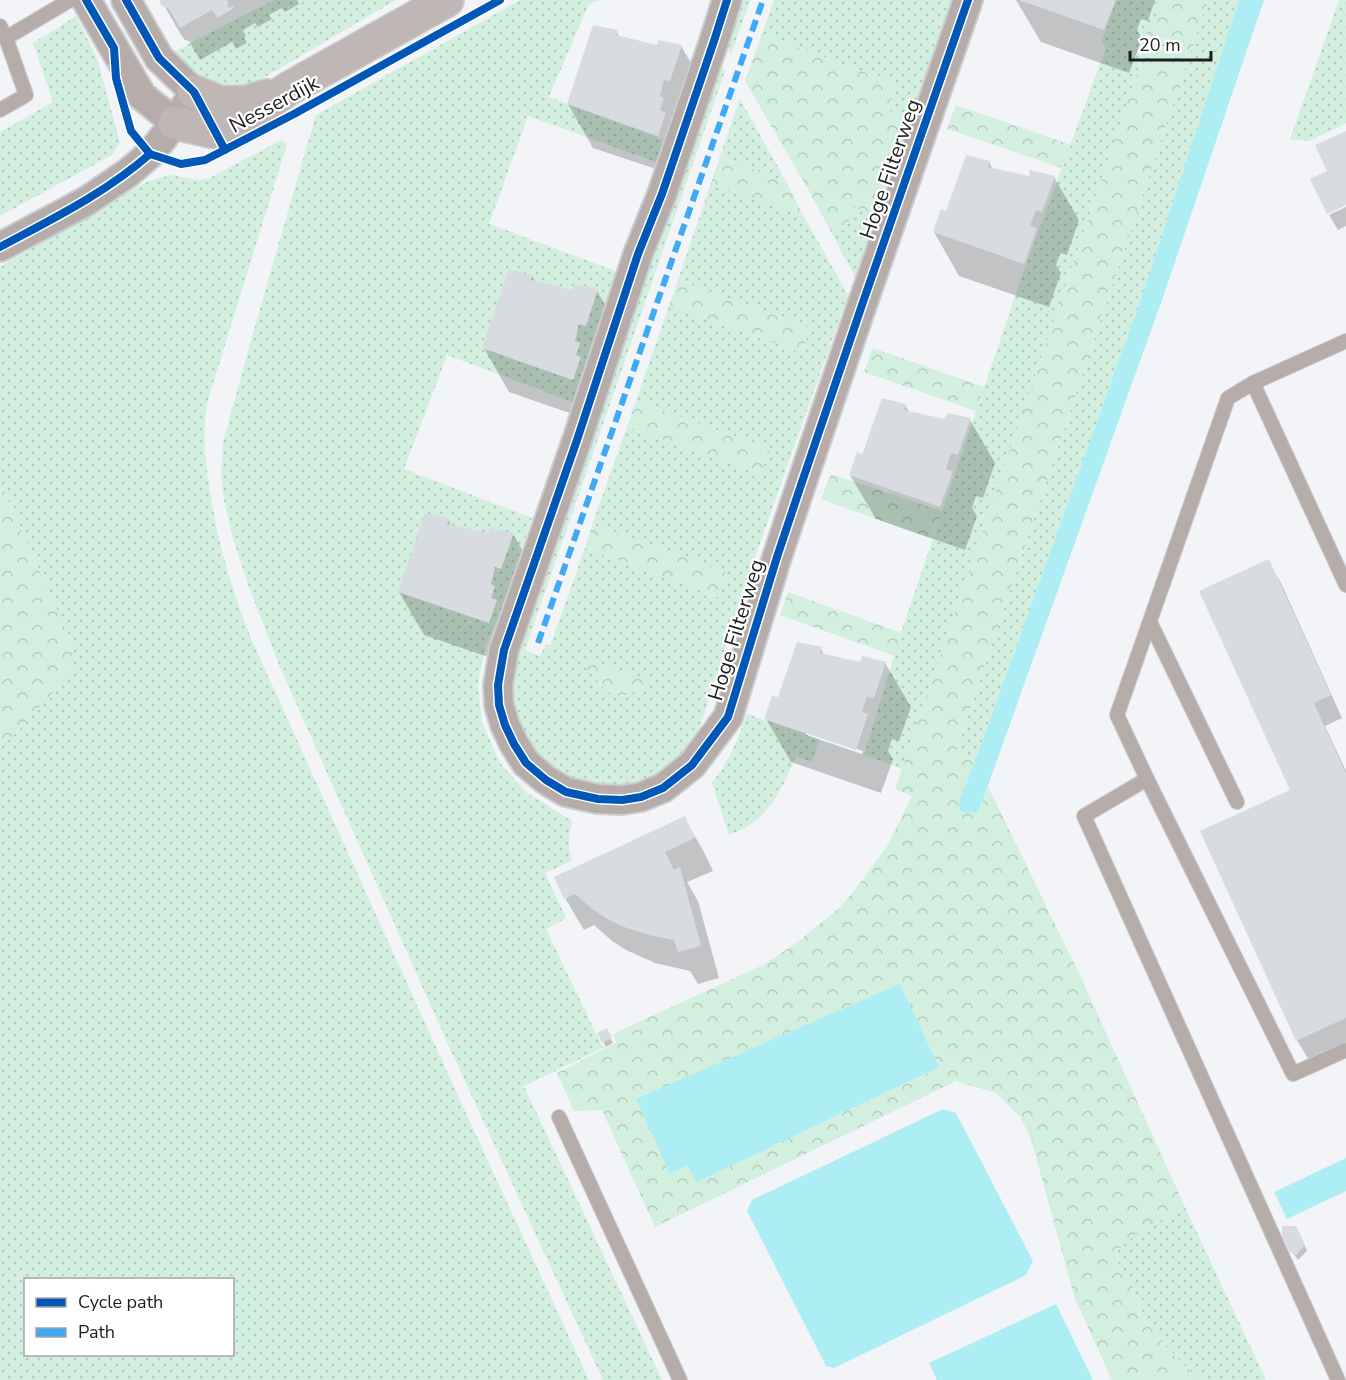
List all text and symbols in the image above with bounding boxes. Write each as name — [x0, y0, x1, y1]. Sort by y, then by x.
scale bar — [1130, 24, 1211, 62]
text: 20 m — [1139, 33, 1181, 57]
street label: Nesserdijk — [224, 68, 324, 139]
street label: Hoge Filterweg — [853, 95, 927, 243]
street label: Hoge Filterweg — [701, 556, 771, 704]
legend — [24, 1278, 234, 1356]
text: Cycle path — [78, 1290, 163, 1314]
text: Path — [78, 1320, 115, 1344]

